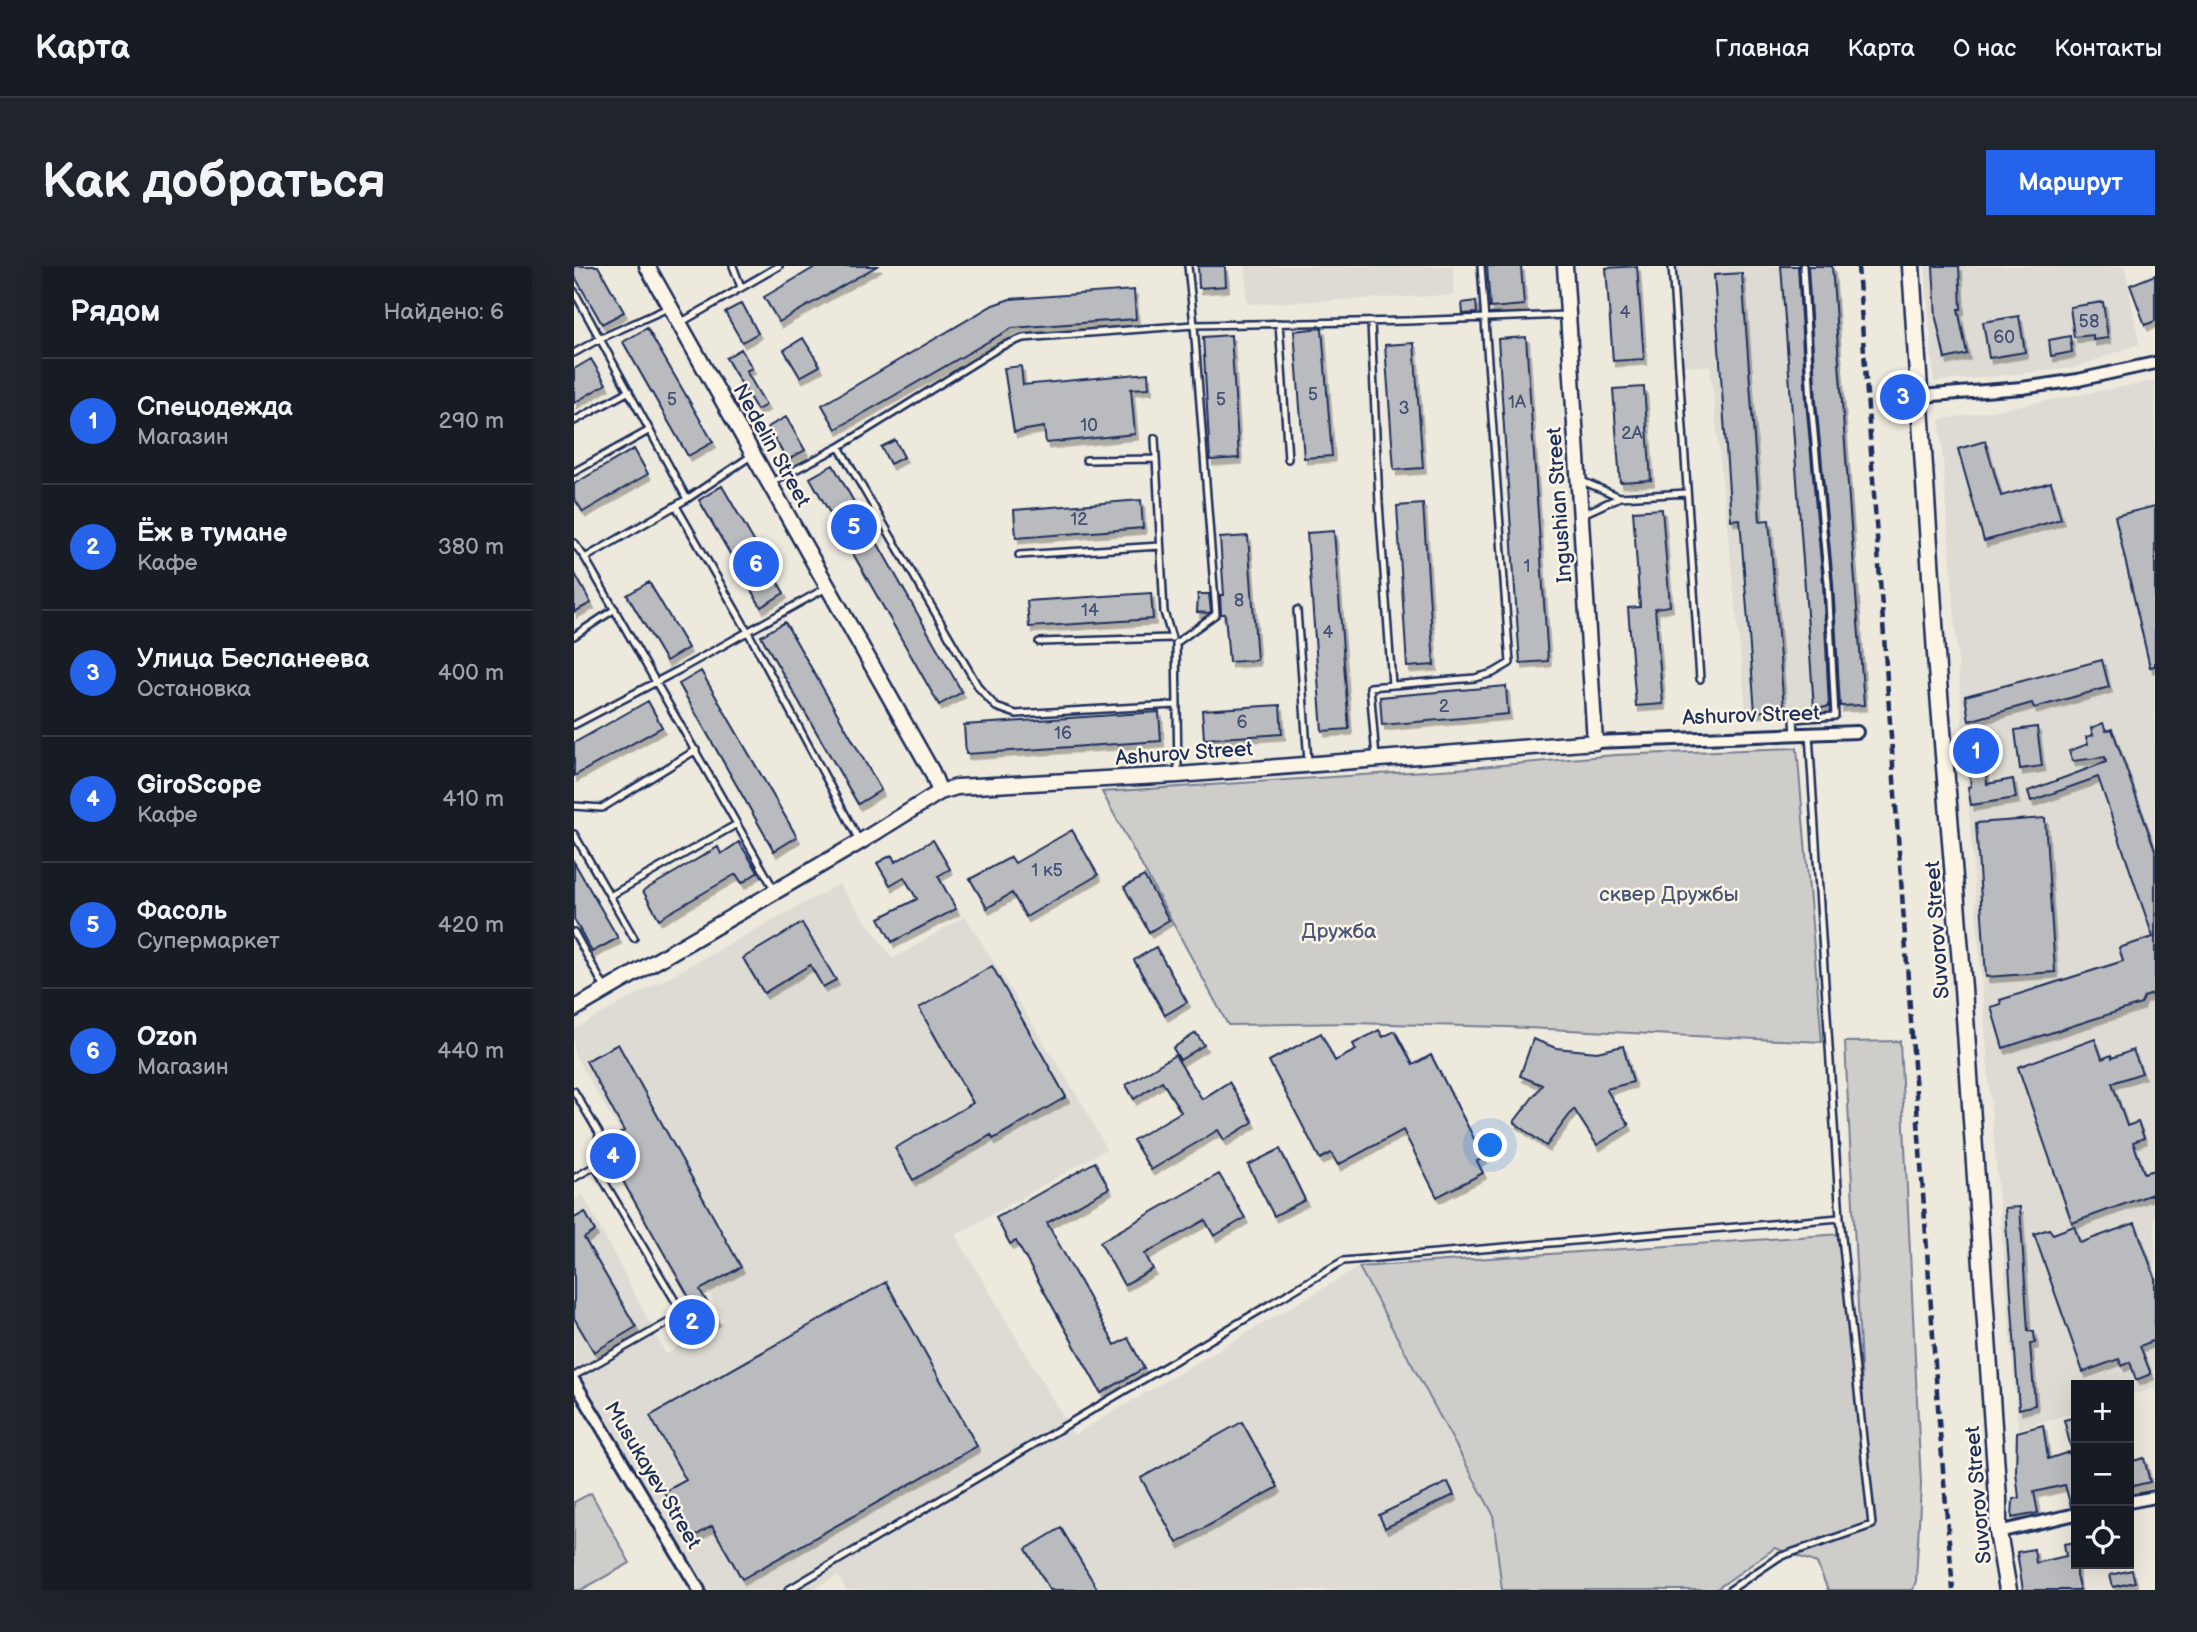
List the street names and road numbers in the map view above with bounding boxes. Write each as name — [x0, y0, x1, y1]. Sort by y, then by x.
street label: Nedelin Street — [727, 379, 816, 512]
street label: Ingushian Street — [1542, 426, 1577, 584]
street label: Ashurov Street — [1682, 701, 1821, 730]
street label: Ashurov Street — [1115, 736, 1254, 771]
street label: Suvorov Street — [1920, 860, 1955, 1000]
street label: Musukayev Street — [599, 1397, 707, 1554]
street label: Suvorov Street — [1960, 1425, 1997, 1565]

